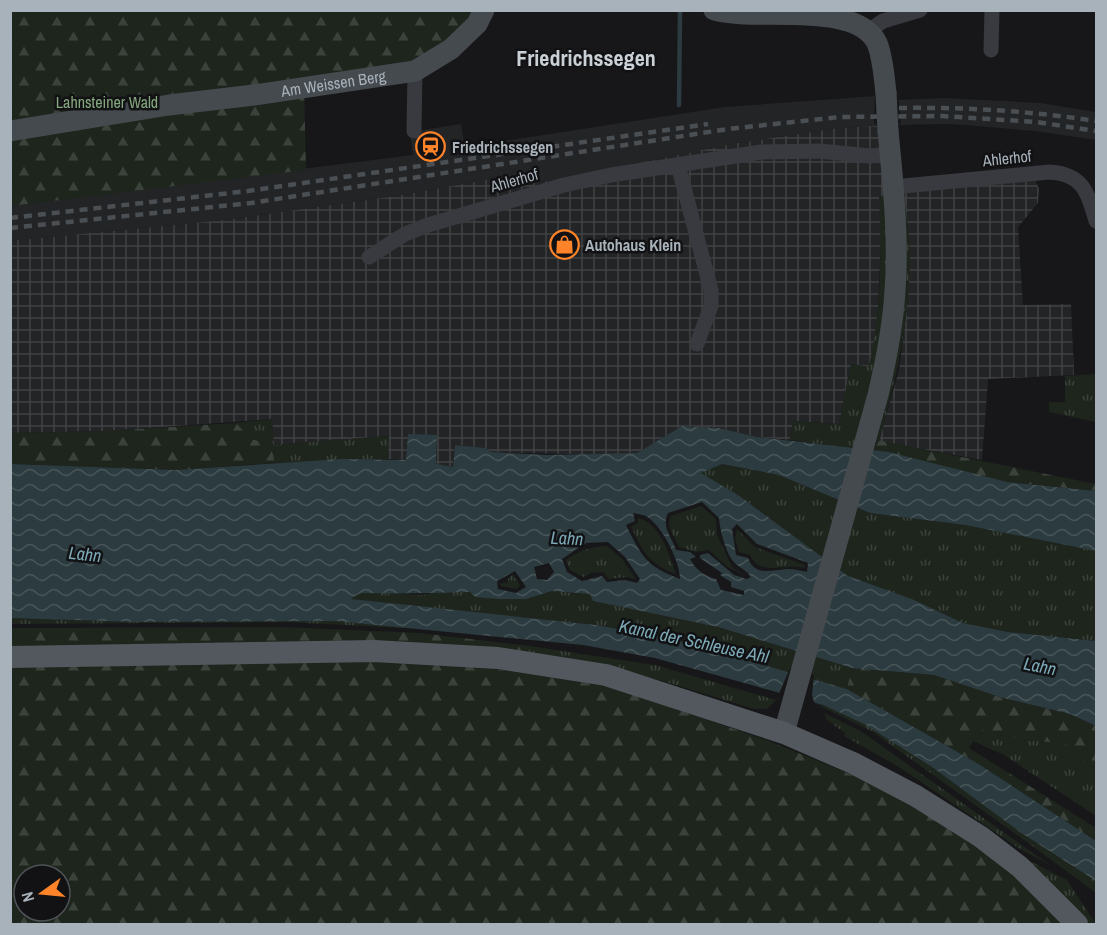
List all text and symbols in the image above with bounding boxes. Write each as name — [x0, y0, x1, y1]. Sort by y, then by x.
district label: Friedrichssegen — [516, 43, 656, 73]
street label: Am Weissen Berg — [279, 64, 388, 102]
park label: Lahnsteiner Wald — [56, 91, 158, 113]
station icon: Friedrichssegen — [415, 131, 447, 163]
place label: Friedrichssegen — [452, 136, 553, 158]
street label: Ahlerhof — [981, 144, 1033, 172]
street label: Ahlerhof — [487, 163, 541, 198]
shop icon: Autohaus Klein — [548, 229, 580, 261]
place label: Autohaus Klein — [585, 234, 681, 256]
water label: Lahn — [550, 525, 584, 551]
water label: Lahn — [67, 540, 103, 568]
water label: Kanal der Schleuse Ahl — [617, 613, 772, 669]
water label: Lahn — [1021, 651, 1059, 681]
north arrow — [12, 863, 72, 923]
text: N — [16, 889, 39, 904]

